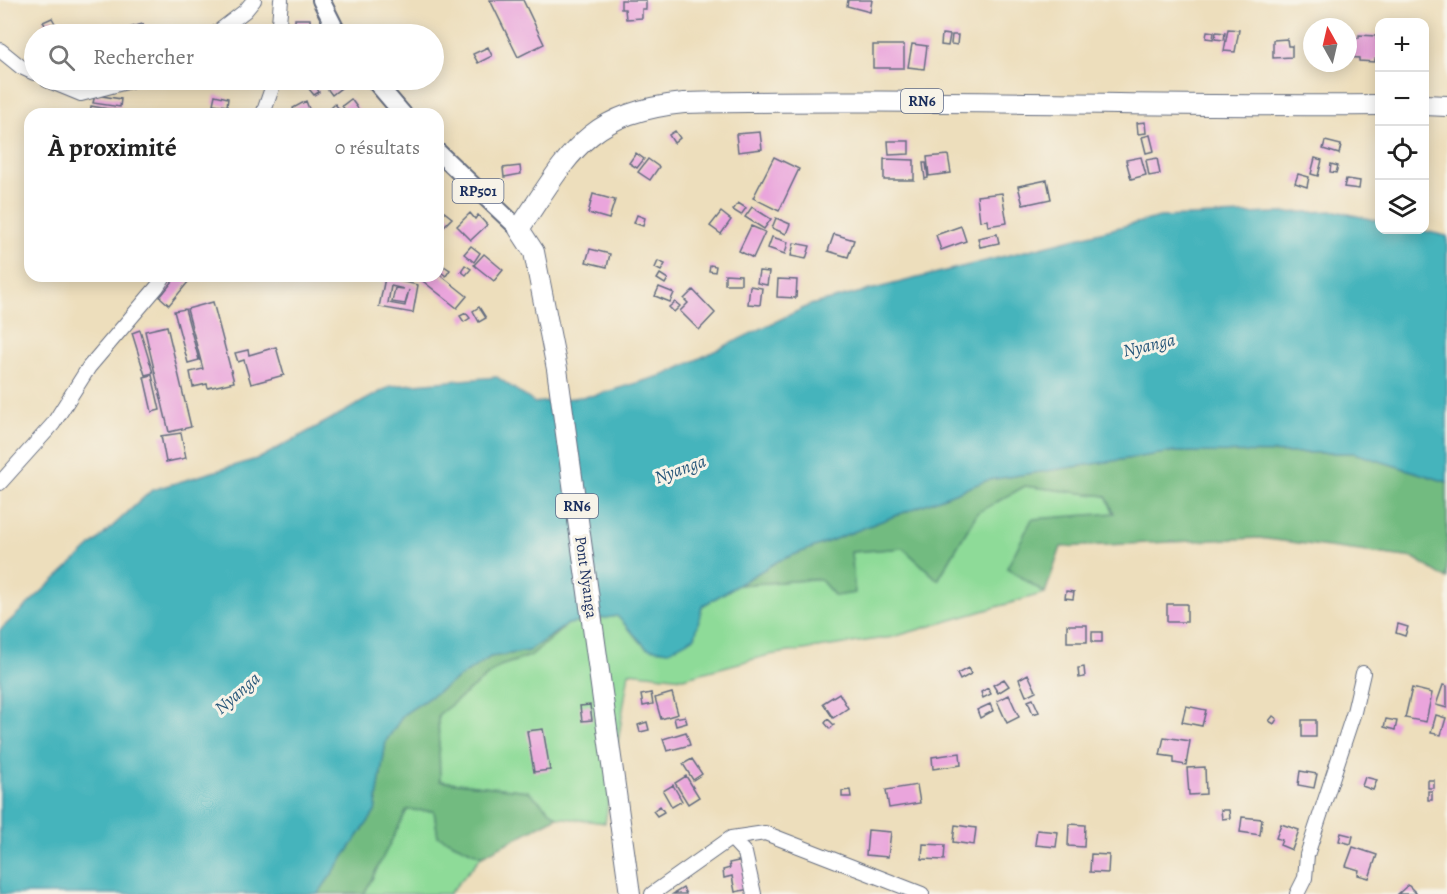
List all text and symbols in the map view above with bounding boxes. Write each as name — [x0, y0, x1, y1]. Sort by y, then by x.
north arrow — [1303, 18, 1357, 72]
map controls — [1375, 18, 1429, 234]
button: + — [1375, 18, 1429, 72]
search box — [24, 24, 444, 90]
icon: search — [45, 41, 78, 74]
text: Rechercher — [93, 42, 194, 72]
button: − — [1375, 72, 1429, 126]
road number: RN6 — [901, 89, 943, 113]
button: locate — [1375, 126, 1429, 180]
text: À proximité — [48, 130, 177, 165]
text: 0 résultats — [335, 134, 420, 161]
road number: RP501 — [452, 179, 504, 203]
button: layers — [1375, 180, 1429, 234]
water label: Nyanga — [1120, 327, 1178, 363]
water label: Nyanga — [651, 449, 709, 489]
road number: RN6 — [556, 494, 598, 518]
street label: Pont Nyanga — [569, 535, 603, 620]
water label: Nyanga — [209, 667, 265, 719]

